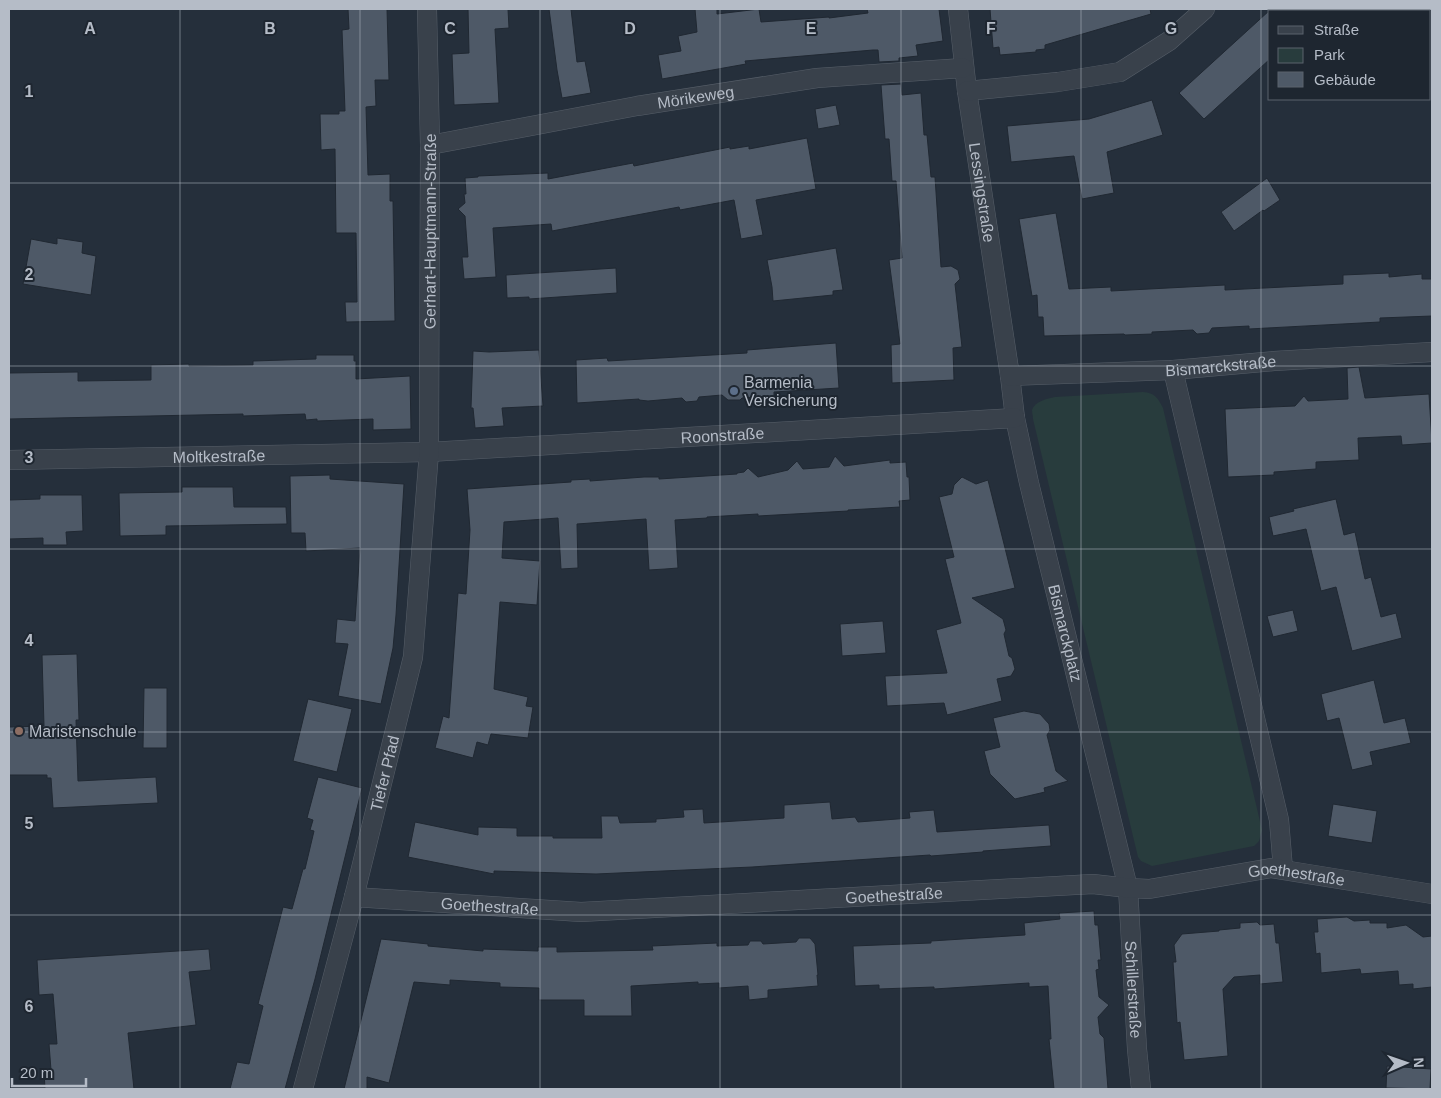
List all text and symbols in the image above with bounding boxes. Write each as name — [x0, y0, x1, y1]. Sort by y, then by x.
legend — [1268, 10, 1431, 100]
text: A — [84, 20, 96, 37]
text: B — [264, 20, 276, 37]
text: C — [444, 20, 456, 37]
text: D — [624, 20, 636, 37]
text: E — [806, 20, 817, 37]
text: F — [986, 20, 996, 37]
text: G — [1165, 20, 1177, 37]
text: Straße — [1314, 21, 1359, 38]
text: Park — [1314, 46, 1345, 63]
text: Gebäude — [1314, 71, 1376, 88]
text: 1 — [25, 83, 34, 100]
street label: Mörikeweg — [656, 83, 735, 111]
street label: Gerhart-Hauptmann-Straße — [421, 133, 439, 329]
street label: Lessingstraße — [966, 141, 998, 243]
text: 2 — [25, 266, 34, 283]
street label: Bismarckstraße — [1165, 352, 1277, 379]
place label: Barmenia Versicherung — [744, 374, 837, 409]
marker: Barmenia Versicherung — [728, 385, 740, 397]
street label: Roonstraße — [680, 424, 765, 446]
street label: Moltkestraße — [173, 447, 265, 465]
text: 3 — [25, 449, 34, 466]
street label: Bismarckplatz — [1046, 583, 1086, 683]
text: 4 — [25, 632, 34, 649]
place label: Maristenschule — [29, 723, 137, 740]
marker: Maristenschule — [13, 725, 25, 737]
street label: Tiefer Pfad — [367, 734, 402, 813]
text: 5 — [25, 815, 34, 832]
street label: Goethestraße — [1247, 859, 1346, 888]
street label: Goethestraße — [845, 884, 943, 906]
street label: Goethestraße — [440, 894, 539, 918]
street label: Schillerstraße — [1122, 940, 1145, 1039]
text: 6 — [25, 998, 34, 1015]
north arrow — [1381, 1038, 1431, 1088]
scale bar — [12, 1056, 86, 1088]
text: N — [1411, 1057, 1427, 1068]
text: 20 m — [20, 1064, 53, 1081]

